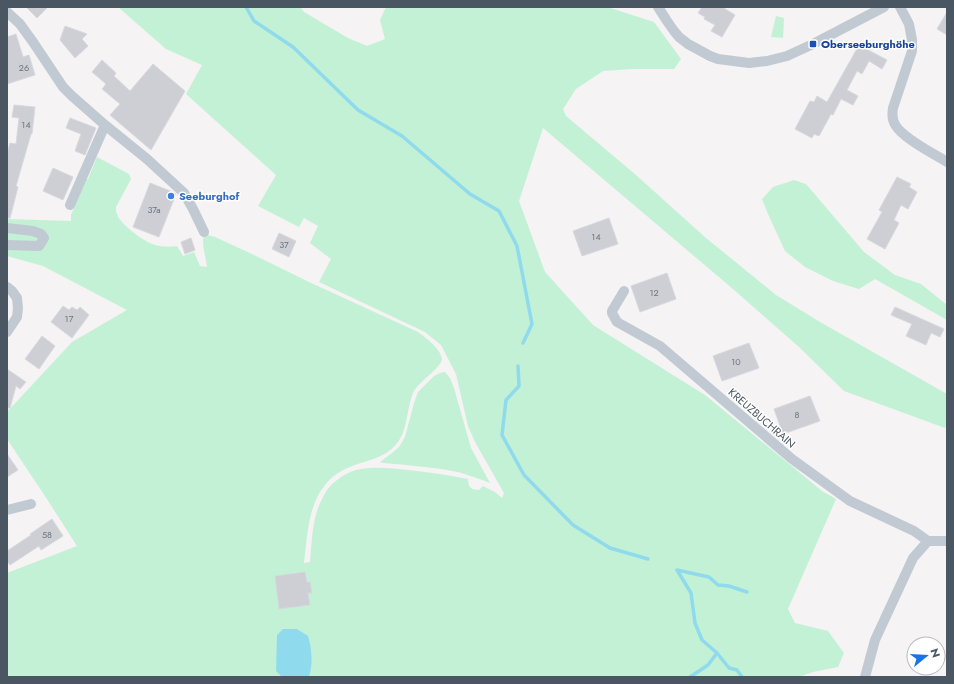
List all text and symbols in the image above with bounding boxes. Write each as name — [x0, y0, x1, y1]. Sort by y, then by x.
place label: Oberseeburghöhe — [821, 36, 915, 52]
marker: Oberseeburghöhe — [808, 39, 818, 49]
house number: 26 — [19, 61, 29, 74]
house number: 14 — [21, 118, 31, 131]
place label: Seeburghof — [179, 188, 240, 204]
marker: Seeburghof — [166, 191, 176, 201]
house number: 37a — [148, 203, 160, 216]
house number: 14 — [591, 230, 601, 243]
house number: 37 — [279, 238, 289, 251]
house number: 12 — [649, 286, 659, 299]
house number: 17 — [65, 312, 74, 325]
house number: 10 — [731, 355, 741, 368]
street label: KREUZBUCHRAIN — [725, 384, 799, 452]
house number: 8 — [795, 408, 800, 421]
house number: 58 — [42, 528, 52, 541]
north arrow — [906, 636, 946, 676]
text: N — [927, 646, 944, 660]

